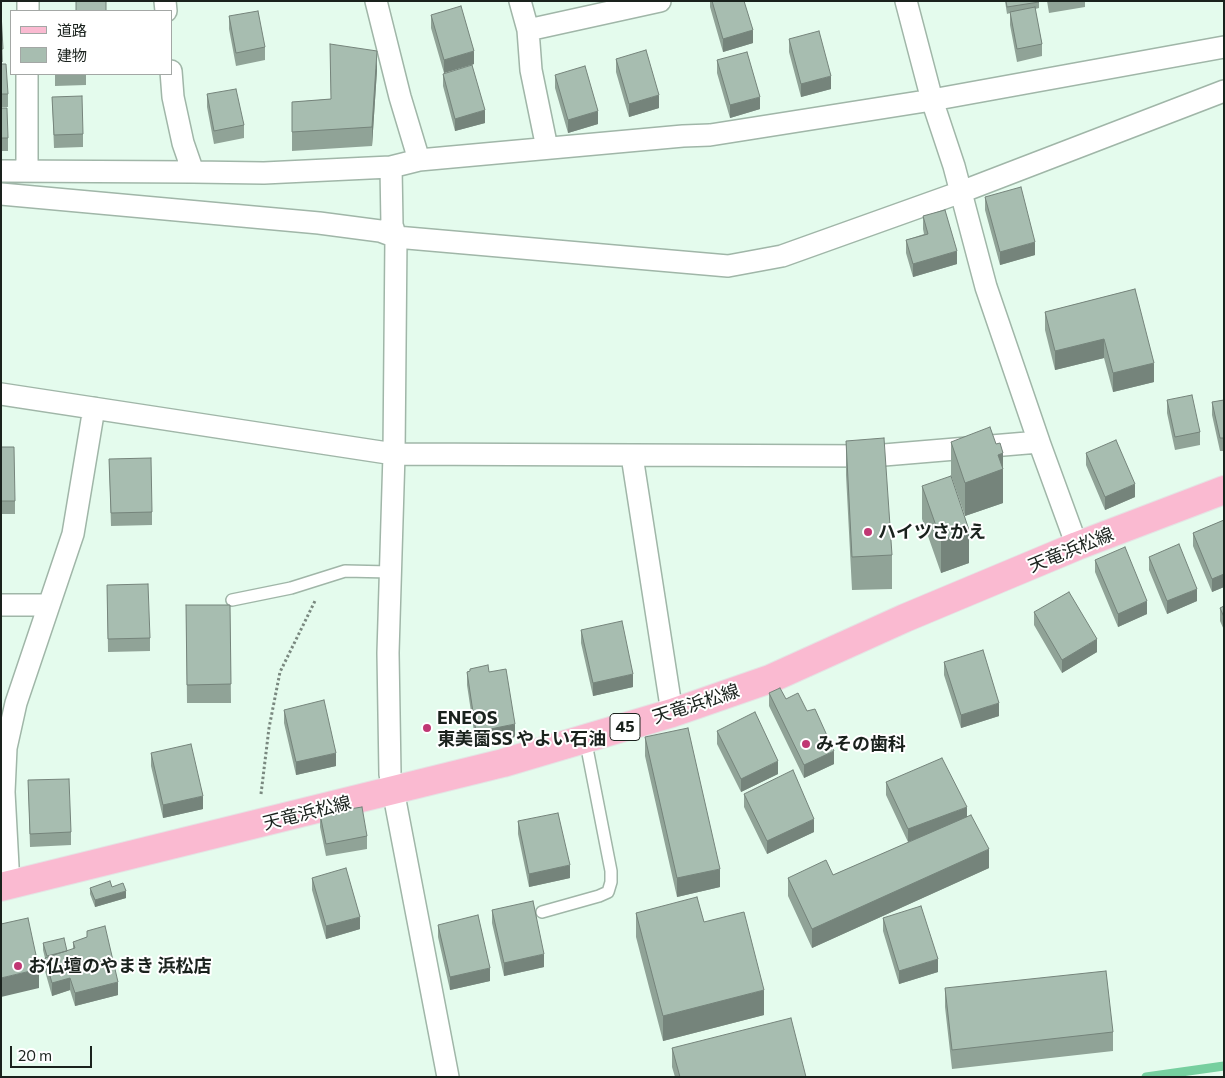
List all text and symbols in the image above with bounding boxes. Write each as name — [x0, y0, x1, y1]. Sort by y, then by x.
legend — [10, 10, 172, 75]
text: 道路 — [57, 21, 87, 39]
text: 建物 — [57, 46, 87, 64]
place label: ハイツさかえ — [878, 521, 986, 543]
street label: 天竜浜松線 — [1025, 523, 1117, 577]
marker: ハイツさかえ — [862, 526, 874, 538]
street label: 天竜浜松線 — [650, 680, 742, 728]
place label: ENEOS 東美薗SS やよい石油 — [437, 707, 606, 750]
road number: 45 — [610, 714, 640, 740]
marker: ENEOS 東美薗SS やよい石油 — [421, 722, 433, 734]
place label: みその歯科 — [816, 733, 906, 755]
marker: みその歯科 — [800, 738, 812, 750]
street label: 天竜浜松線 — [261, 792, 353, 834]
place label: お仏壇のやまき 浜松店 — [28, 955, 211, 977]
marker: お仏壇のやまき 浜松店 — [12, 960, 24, 972]
scale bar — [12, 1036, 95, 1068]
text: 20 m — [18, 1046, 52, 1064]

